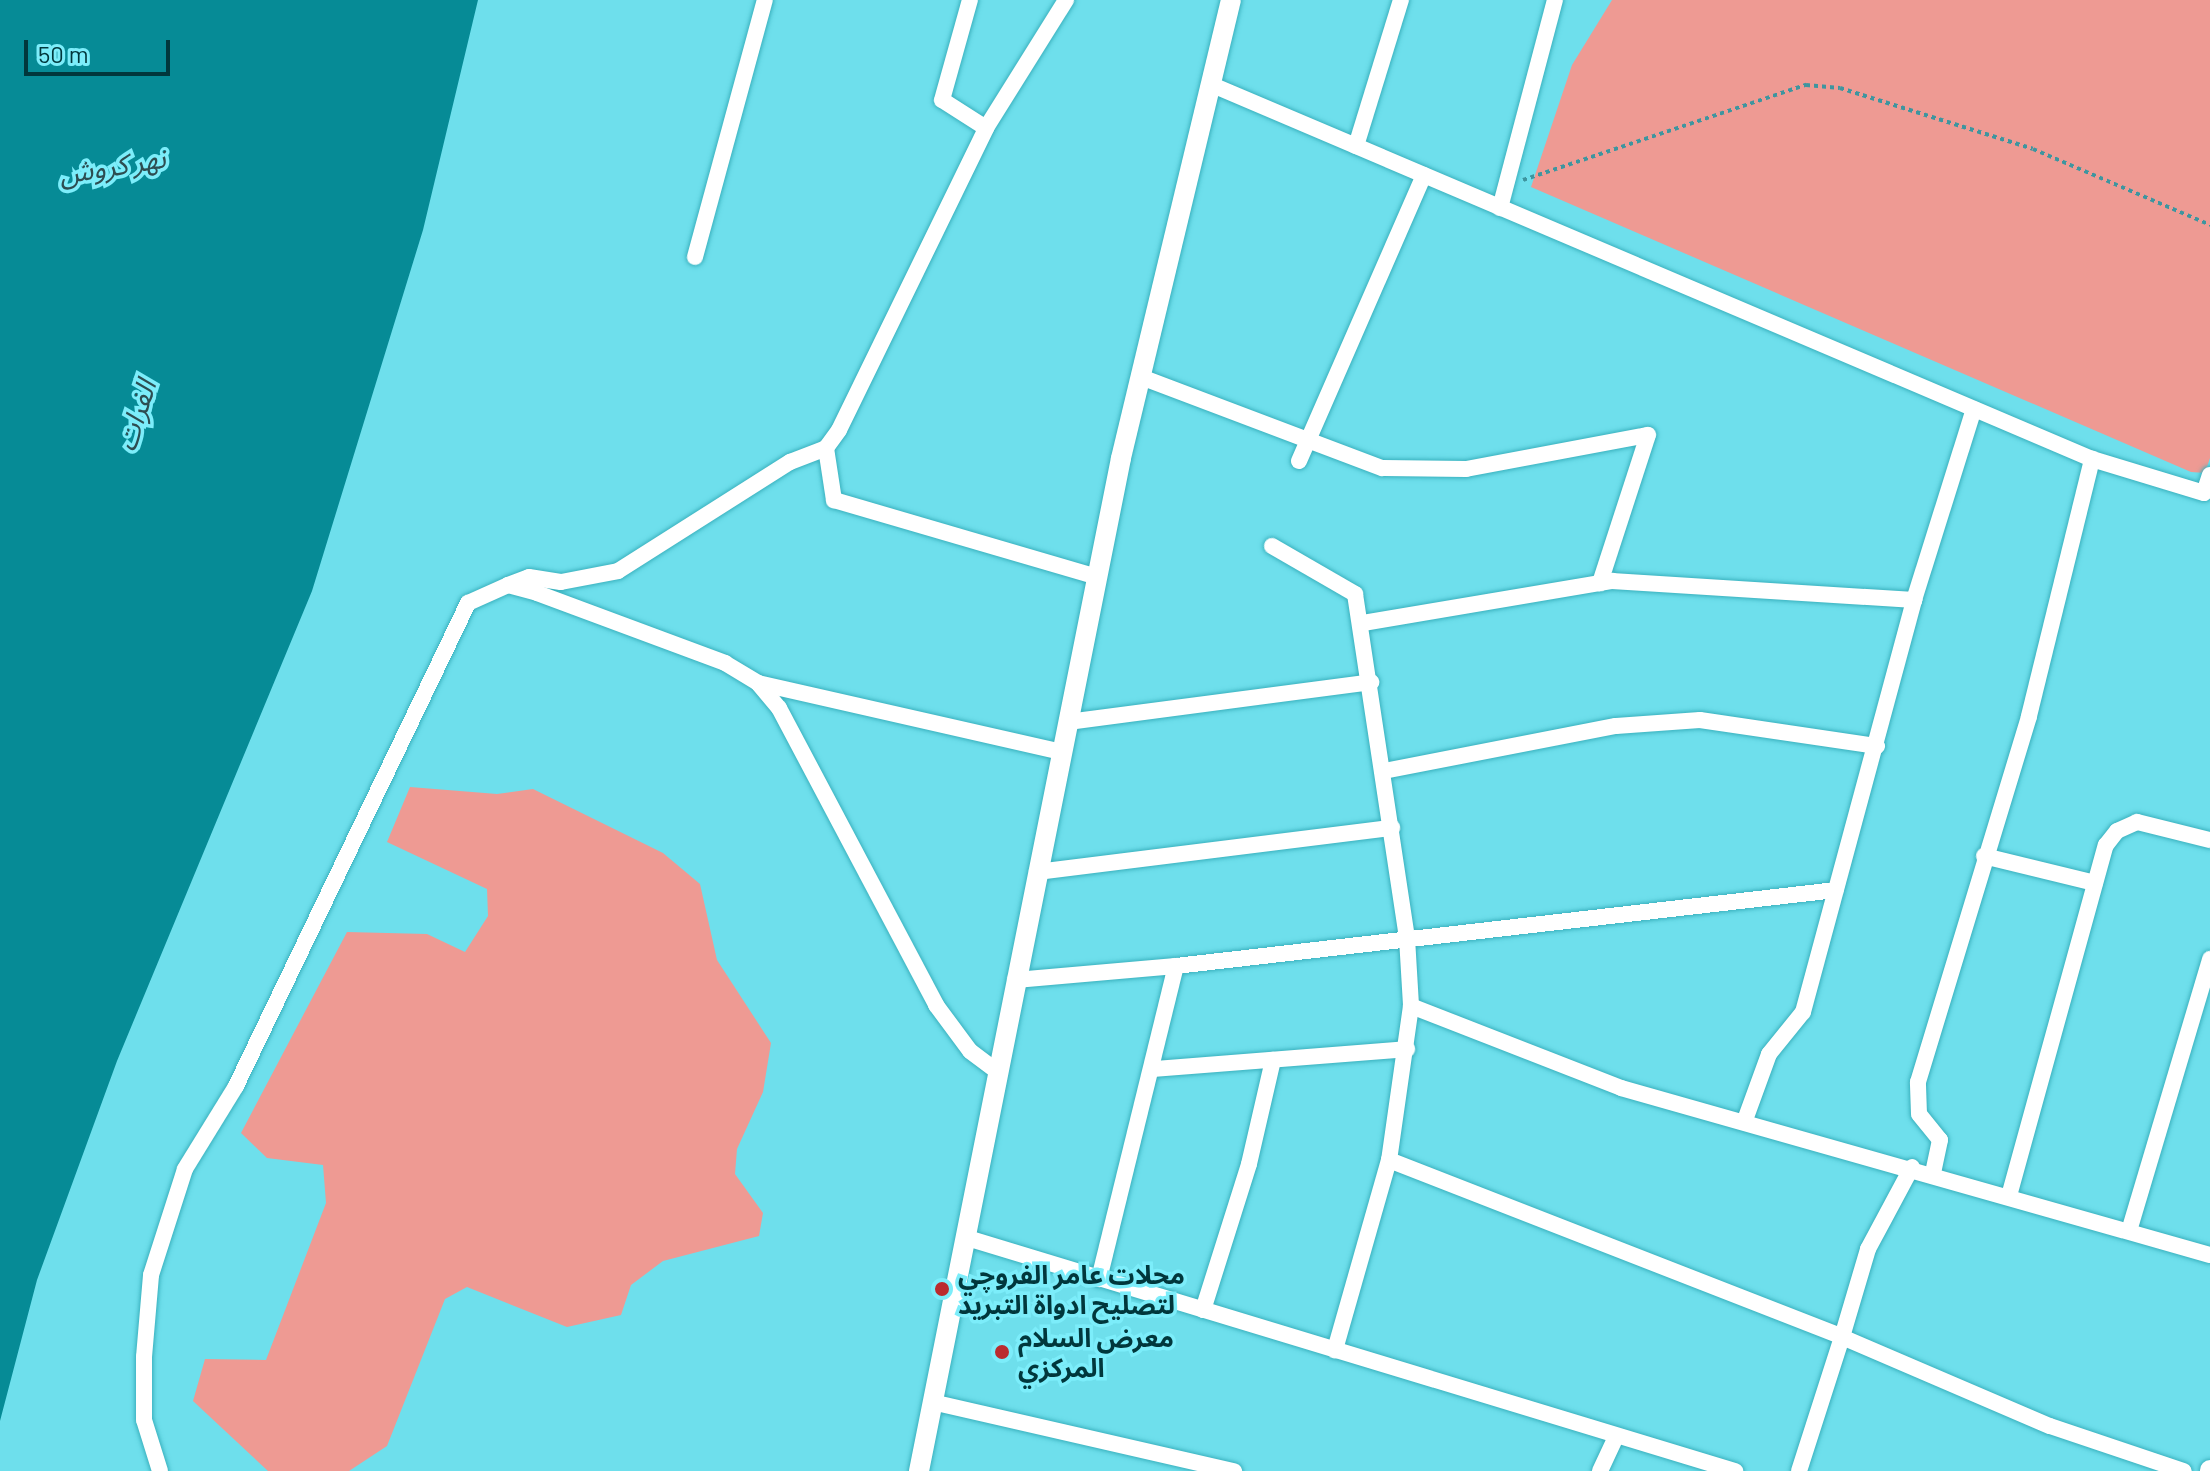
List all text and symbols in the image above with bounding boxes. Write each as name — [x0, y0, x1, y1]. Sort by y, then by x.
scale bar — [28, 24, 174, 74]
text: 50 m — [38, 39, 89, 68]
water label: نهر كروش — [56, 140, 168, 190]
water label: الفرات — [108, 375, 162, 455]
place label: محلات عامر الفروچي لتصليح ادواة التبريد — [958, 1258, 1185, 1320]
marker: محلات عامر الفروچي لتصليح ادواة التبريد — [933, 1280, 951, 1298]
place label: معرض السلام المركزي — [1018, 1321, 1174, 1382]
marker: معرض السلام المركزي — [993, 1343, 1011, 1361]

